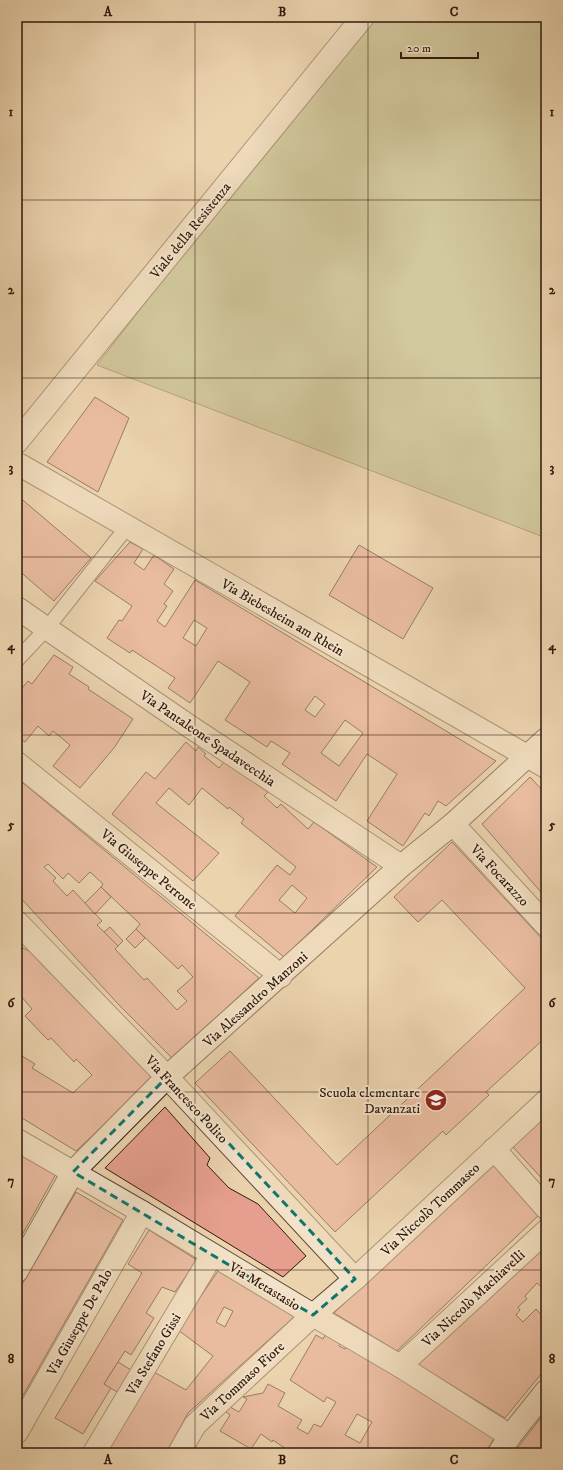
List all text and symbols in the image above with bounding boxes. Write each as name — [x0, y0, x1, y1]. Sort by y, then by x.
text: A — [103, 4, 113, 20]
text: B — [278, 4, 286, 20]
text: C — [450, 4, 459, 20]
scale bar — [401, 34, 478, 60]
text: 20 m — [407, 41, 431, 56]
text: 1 — [9, 104, 14, 120]
text: 1 — [550, 104, 555, 120]
street label: Viale della Resistenza — [146, 179, 235, 283]
text: 2 — [8, 282, 15, 298]
text: 2 — [549, 282, 556, 298]
text: 3 — [9, 460, 14, 476]
text: 3 — [550, 460, 555, 476]
street label: Via Biebesheim am Rhein — [217, 575, 348, 661]
text: 4 — [6, 638, 15, 655]
text: 4 — [547, 638, 556, 655]
street label: Via Pantaleone Spadavecchia — [135, 686, 279, 791]
text: 5 — [7, 817, 15, 833]
text: 5 — [548, 817, 556, 833]
street label: Via Giuseppe Perrone — [96, 825, 200, 914]
street label: Via Focarazzo — [465, 840, 533, 911]
street label: Via Alessandro Manzoni — [199, 948, 312, 1052]
text: 6 — [8, 995, 16, 1011]
text: 6 — [549, 995, 557, 1011]
street label: Via Francesco Polito — [140, 1051, 232, 1148]
place label: Scuola elementare Davanzati — [319, 1084, 420, 1118]
school or university icon: Scuola elementare Davanzati — [423, 1087, 449, 1113]
street label: Via Niccolò Tommaseo — [377, 1159, 484, 1261]
text: 7 — [8, 1173, 15, 1189]
text: 7 — [549, 1173, 556, 1189]
street label: Via Niccolò Machiavelli — [418, 1246, 529, 1352]
street label: Via Metastasio — [225, 1258, 304, 1315]
street label: Via Giuseppe De Palo — [43, 1266, 117, 1380]
street label: Via Stefano Gissi — [122, 1310, 186, 1400]
street label: Via Tommaso Fiore — [196, 1338, 289, 1426]
text: 8 — [8, 1351, 15, 1367]
text: 8 — [549, 1351, 556, 1367]
text: A — [103, 1452, 113, 1468]
text: B — [278, 1452, 286, 1468]
text: C — [450, 1452, 459, 1468]

